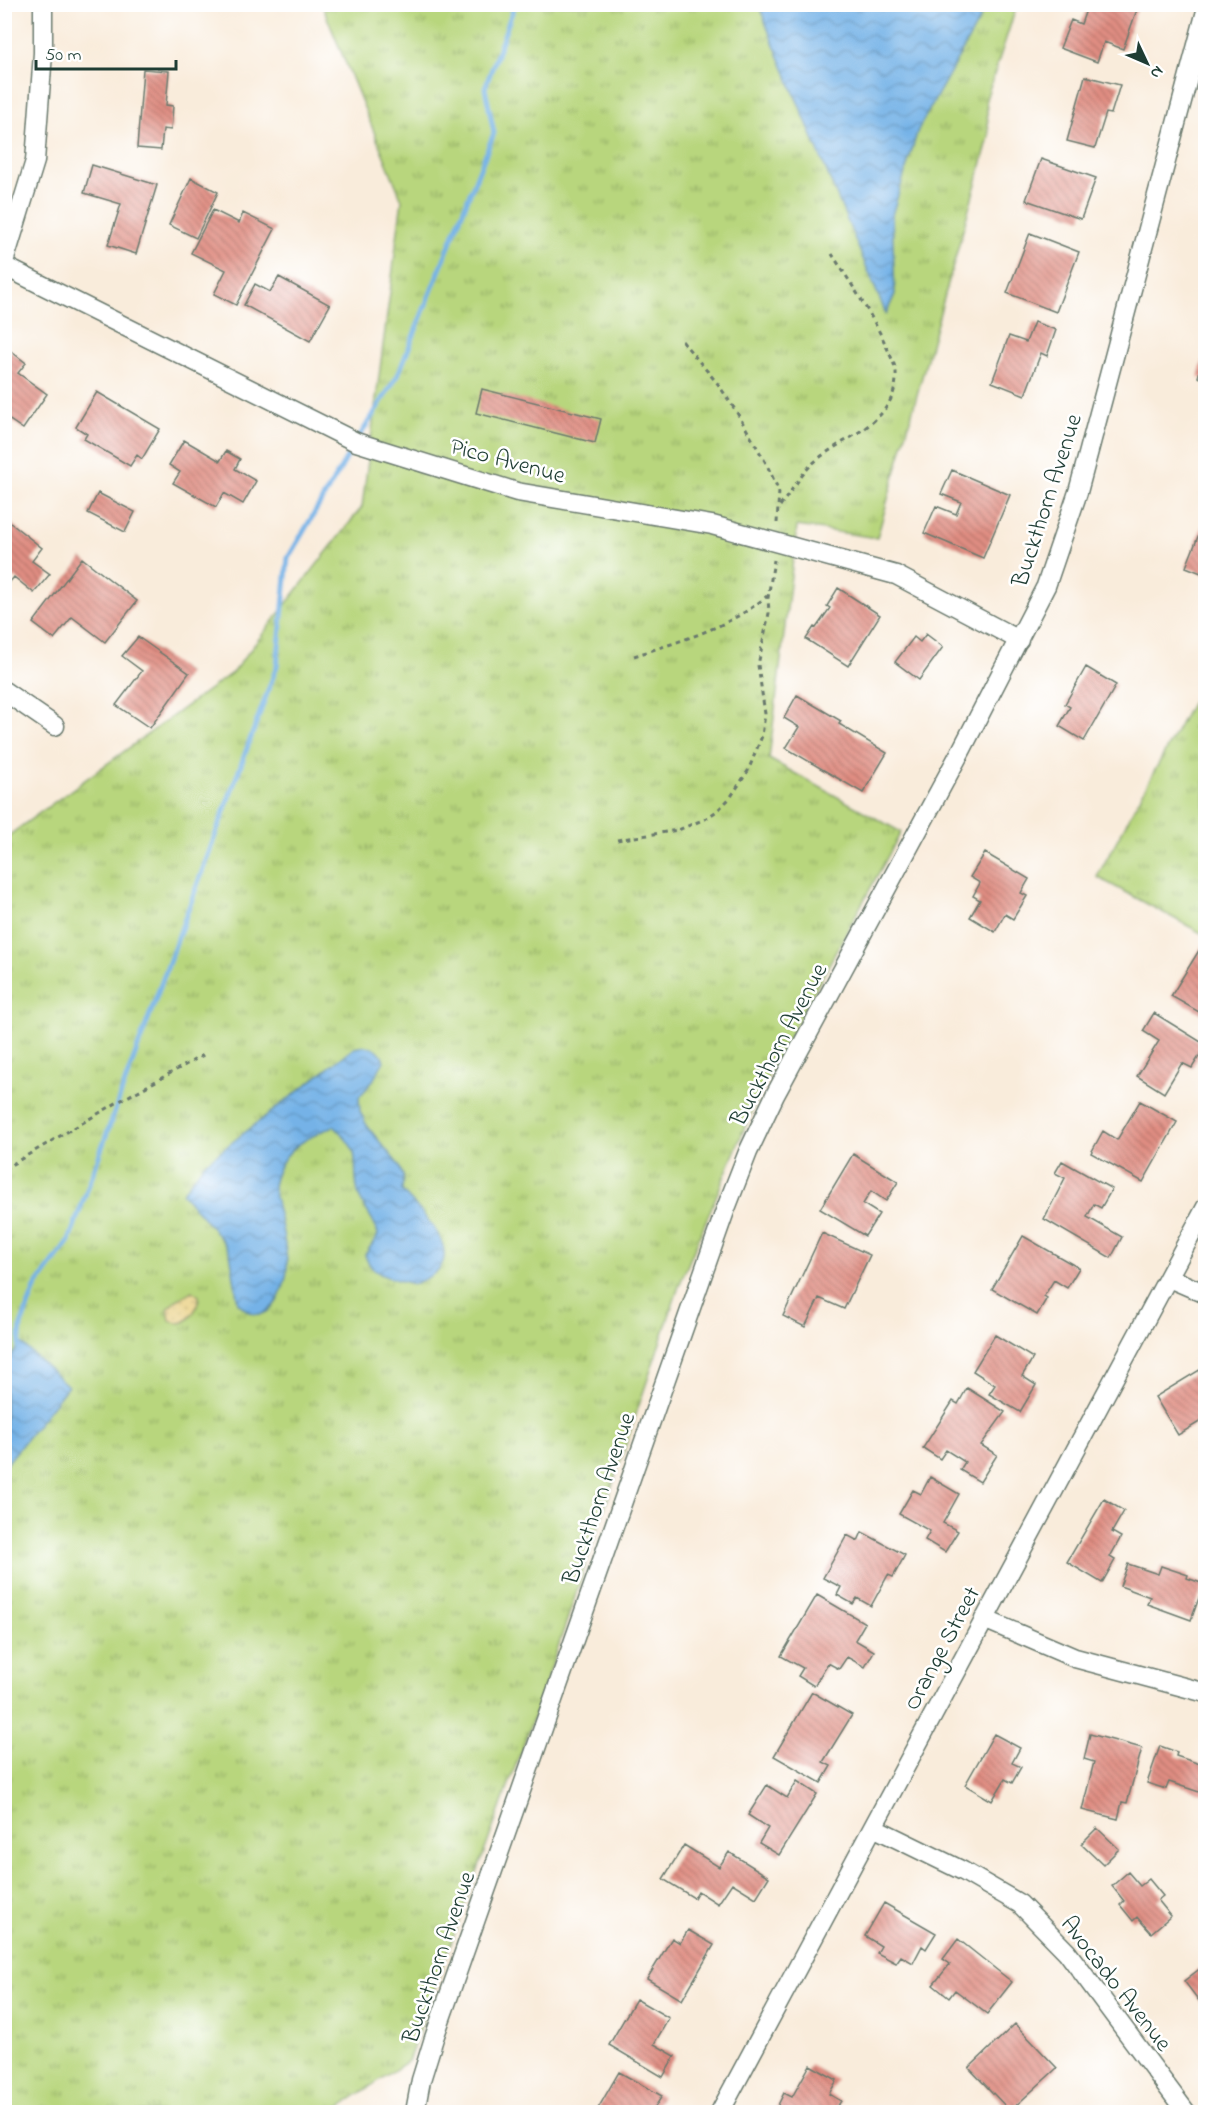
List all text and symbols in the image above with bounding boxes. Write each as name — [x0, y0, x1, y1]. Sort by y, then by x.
scale bar — [36, 33, 176, 71]
north arrow — [1117, 33, 1177, 93]
text: 50 m — [45, 43, 82, 69]
text: N — [1144, 60, 1169, 84]
street label: Buckthorn Avenue — [1004, 410, 1093, 593]
street label: Pico Avenue — [446, 430, 569, 495]
street label: Buckthorn Avenue — [722, 957, 838, 1134]
street label: Buckthorn Avenue — [554, 1408, 646, 1591]
street label: Orange Street — [896, 1581, 991, 1717]
street label: Buckthorn Avenue — [394, 1867, 486, 2050]
street label: Avocado Avenue — [1051, 1909, 1179, 2060]

